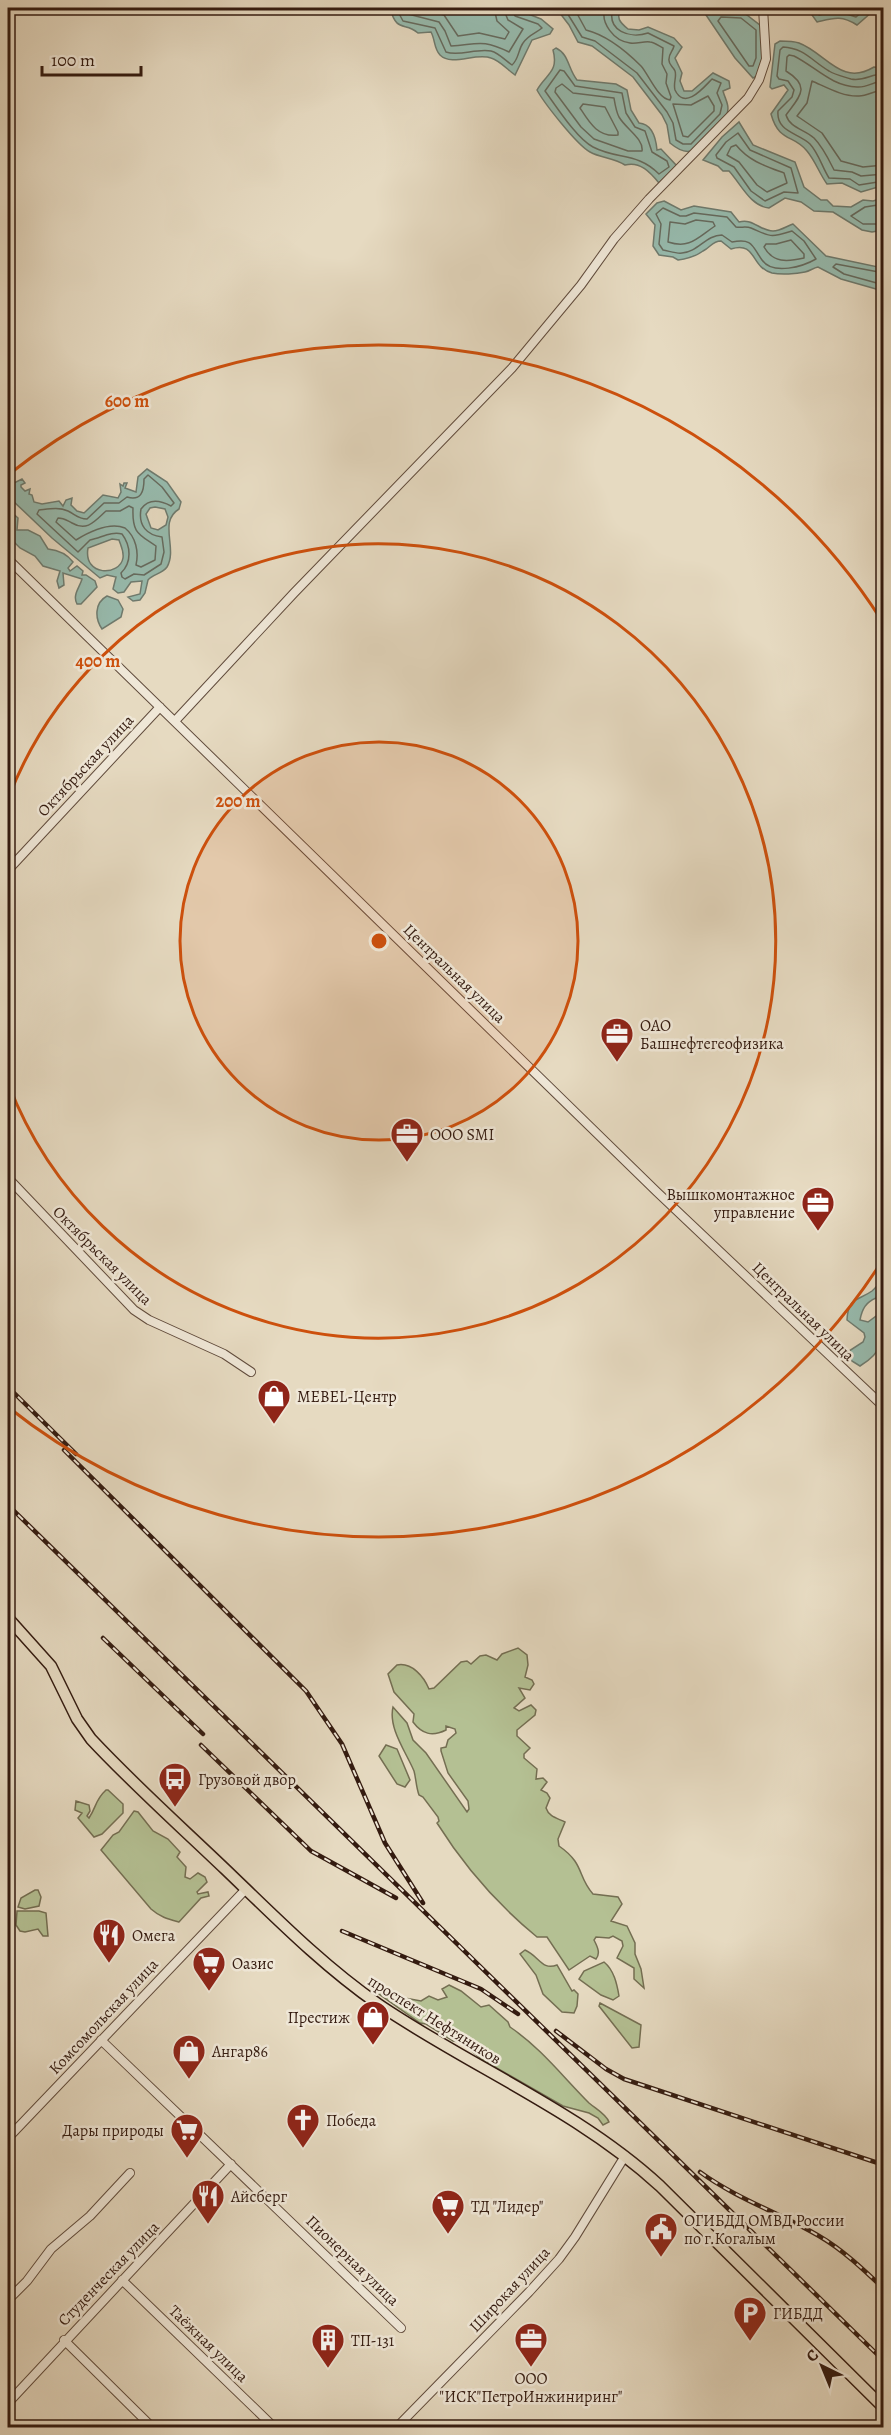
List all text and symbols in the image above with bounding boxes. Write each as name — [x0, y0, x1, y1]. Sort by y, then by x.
scale bar — [42, 39, 141, 77]
text: 100 m — [51, 48, 95, 72]
text: 600 m — [105, 389, 149, 413]
text: 400 m — [76, 649, 120, 673]
street label: Октябрьская улица — [33, 709, 139, 821]
text: 200 m — [215, 789, 261, 813]
street label: Центральная улица — [398, 919, 511, 1029]
centre of rings — [369, 931, 389, 951]
place label: ОАО Башнефтегеофизика — [640, 1015, 784, 1055]
office icon: ОАО Башнефтегеофизика — [599, 1016, 635, 1063]
office icon: OOO SMI — [389, 1116, 425, 1163]
place label: OOO SMI — [430, 1124, 494, 1146]
place label: Вышкомонтажное управление — [666, 1184, 795, 1224]
office icon: Вышкомонтажное управление — [800, 1185, 836, 1232]
street label: Октябрьская улица — [48, 1201, 157, 1311]
street label: Центральная улица — [747, 1257, 860, 1367]
shop icon: MEBEL-Центр — [256, 1378, 292, 1425]
place label: MEBEL-Центр — [297, 1386, 397, 1408]
bus stop icon: Грузовой двор — [157, 1761, 193, 1808]
place label: Грузовой двор — [198, 1769, 296, 1791]
restaurant icon: Омега — [91, 1917, 127, 1964]
place label: Омега — [132, 1925, 176, 1947]
supermarket icon: Оазис — [191, 1945, 227, 1992]
street label: Комсомольская улица — [44, 1953, 164, 2079]
place label: Оазис — [232, 1953, 274, 1975]
street label: проспект Нефтяников — [364, 1970, 505, 2070]
shop icon: Престиж — [355, 1999, 391, 2046]
place label: Престиж — [287, 2007, 350, 2029]
shop icon: Ангар86 — [171, 2033, 207, 2080]
place label: Ангар86 — [211, 2041, 268, 2063]
church icon: Победа — [285, 2102, 321, 2149]
place label: Победа — [326, 2110, 377, 2132]
supermarket icon: Дары природы — [169, 2112, 205, 2159]
place label: Дары природы — [62, 2120, 164, 2142]
restaurant icon: Айсберг — [190, 2178, 226, 2225]
place label: Айсберг — [230, 2186, 287, 2208]
supermarket icon: ТД "Лидер" — [430, 2188, 466, 2235]
place label: ТД "Лидер" — [471, 2196, 544, 2218]
street label: Пионерная улица — [301, 2210, 404, 2311]
place label: ОГИБДД ОМВД России по г.Когалым — [684, 2210, 844, 2250]
public building icon: ОГИБДД ОМВД России по г.Когалым — [643, 2211, 679, 2258]
street label: Студенческая улица — [53, 2216, 165, 2331]
street label: Широкая улица — [464, 2242, 556, 2337]
parking icon: ГИБДД — [732, 2295, 768, 2342]
street label: Таёжная улица — [164, 2300, 253, 2388]
place label: ГИБДД — [773, 2303, 823, 2325]
office icon: ООО "ИСК"ПетроИнжиниринг" — [513, 2321, 549, 2368]
building icon: ТП-131 — [310, 2322, 346, 2369]
place label: ТП-131 — [351, 2330, 395, 2352]
north arrow — [792, 2336, 852, 2396]
text: С — [801, 2344, 824, 2367]
place label: ООО "ИСК"ПетроИнжиниринг" — [439, 2368, 623, 2408]

